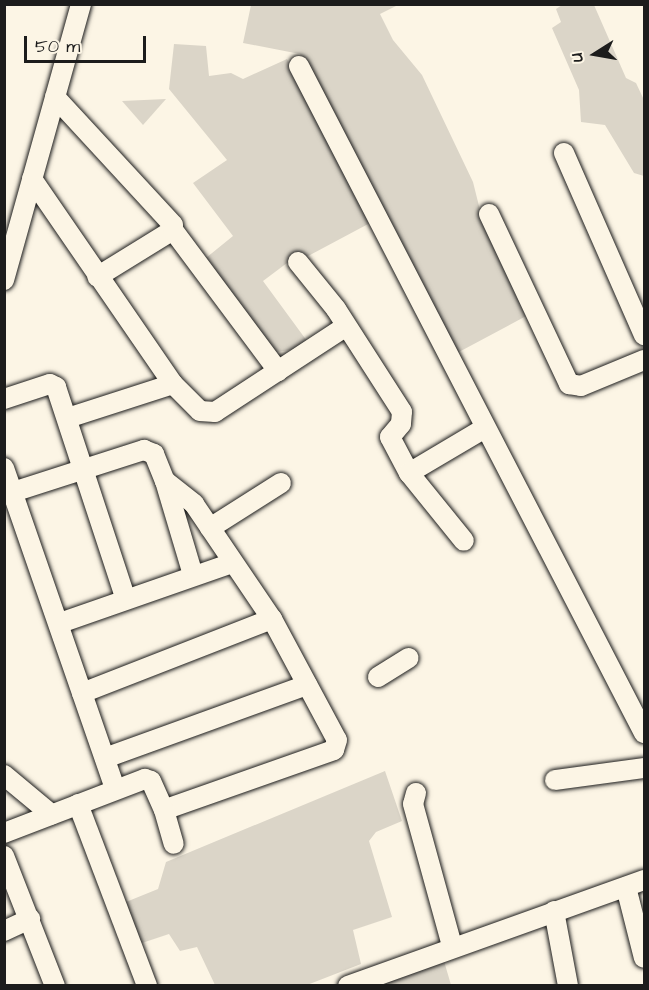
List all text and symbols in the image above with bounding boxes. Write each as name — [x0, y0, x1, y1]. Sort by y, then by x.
scale bar — [27, 24, 148, 62]
north arrow — [565, 24, 625, 84]
text: 50 m — [35, 34, 80, 59]
text: U — [566, 51, 589, 64]

